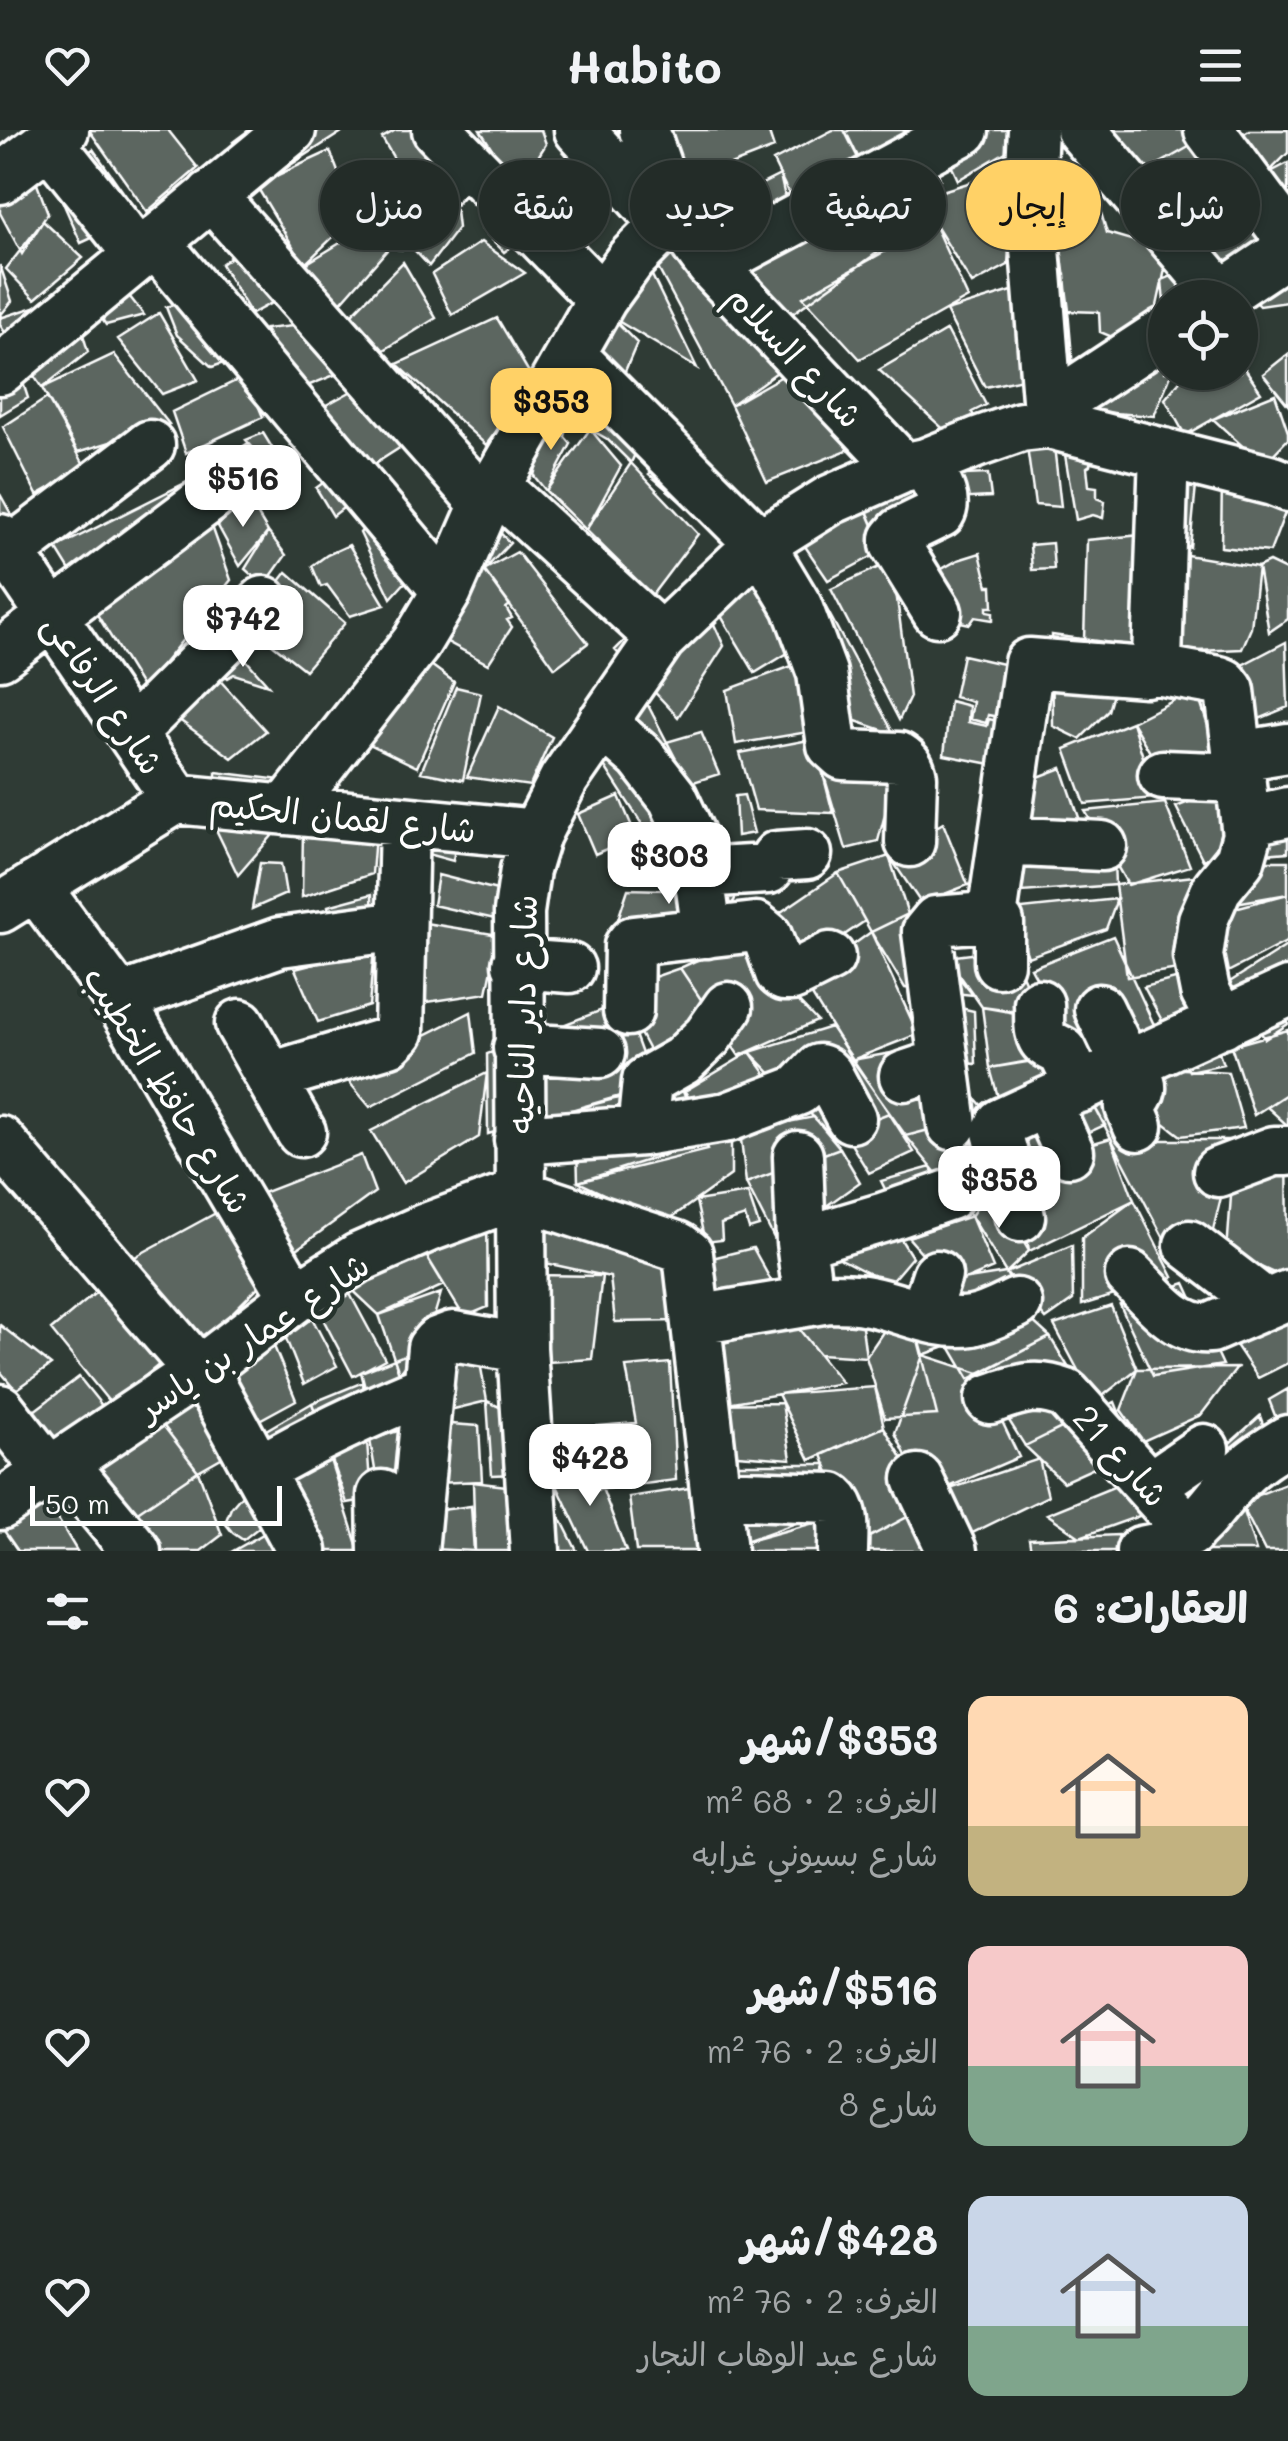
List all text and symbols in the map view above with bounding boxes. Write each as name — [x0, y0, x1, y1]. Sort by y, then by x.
text: Habito — [567, 36, 722, 94]
icon: heart — [40, 38, 95, 93]
icon: menu — [1193, 38, 1248, 93]
chip: منزل — [320, 160, 459, 250]
chip: شقة — [479, 160, 610, 250]
chip: جديد — [630, 160, 771, 250]
chip: تصفية — [791, 160, 946, 250]
chip: إيجار — [966, 160, 1101, 250]
chip: شراء — [1121, 160, 1260, 250]
street label: شارع السلام — [713, 273, 874, 441]
map controls — [1148, 280, 1258, 390]
button: locate — [1148, 280, 1258, 390]
pin: $353 — [492, 368, 610, 453]
text: $353 — [513, 379, 589, 421]
pin: $516 — [184, 445, 302, 530]
text: $516 — [207, 456, 279, 498]
pin: $742 — [184, 585, 302, 670]
text: $742 — [205, 596, 281, 638]
street label: شارع الرفاعى — [31, 603, 176, 785]
street label: شارع لقمان الحكيم — [207, 778, 479, 858]
pin: $303 — [610, 822, 728, 907]
text: $303 — [630, 833, 708, 875]
street label: شارع داير الناحيه — [496, 894, 550, 1134]
street label: شارع حافظ الخطيب — [71, 956, 264, 1224]
pin: $358 — [940, 1146, 1058, 1231]
text: $358 — [960, 1157, 1038, 1199]
street label: شارع عمار بن ياسر — [124, 1240, 379, 1435]
street label: شارع 21 — [1061, 1394, 1180, 1518]
pin: $428 — [531, 1424, 649, 1509]
text: $428 — [551, 1435, 629, 1477]
scale bar — [30, 1481, 282, 1526]
text: 50 m — [45, 1485, 110, 1521]
text: العقارات: 6 — [1053, 1579, 1248, 1634]
icon: filters — [40, 1584, 95, 1639]
text: $353/شهر — [743, 1711, 938, 1766]
icon: home — [1048, 1736, 1168, 1856]
icon: heart — [40, 1769, 95, 1824]
text: الغرف: 2 · 68 m² — [705, 1779, 938, 1821]
text: شارع بسيوني غرابه — [692, 1832, 938, 1874]
text: $516/شهر — [749, 1961, 938, 2016]
icon: home — [1048, 1986, 1168, 2106]
icon: heart — [40, 2019, 95, 2074]
text: الغرف: 2 · 76 m² — [707, 2029, 938, 2071]
text: شارع 8 — [839, 2082, 938, 2124]
text: $428/شهر — [742, 2211, 938, 2266]
icon: home — [1048, 2236, 1168, 2356]
icon: heart — [40, 2269, 95, 2324]
text: الغرف: 2 · 76 m² — [707, 2279, 938, 2321]
text: شارع عبد الوهاب النجار — [638, 2332, 938, 2374]

